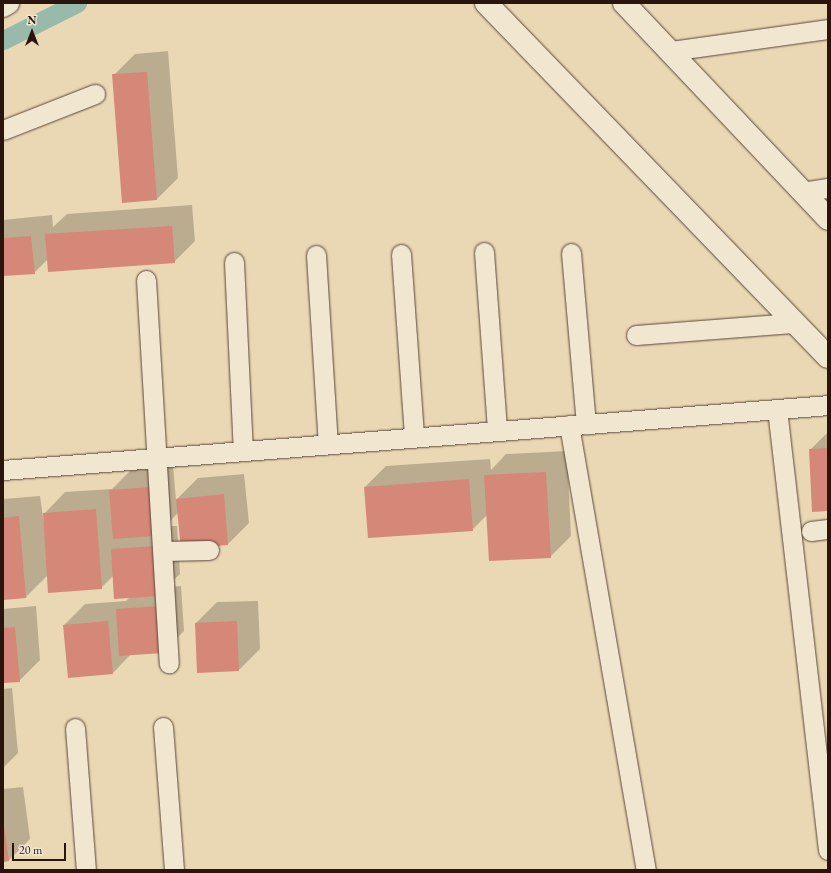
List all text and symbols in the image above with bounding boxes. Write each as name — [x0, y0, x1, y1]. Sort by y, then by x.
north arrow — [12, 12, 52, 52]
text: N — [28, 13, 36, 27]
scale bar — [14, 835, 68, 861]
text: 20 m — [19, 842, 42, 858]

